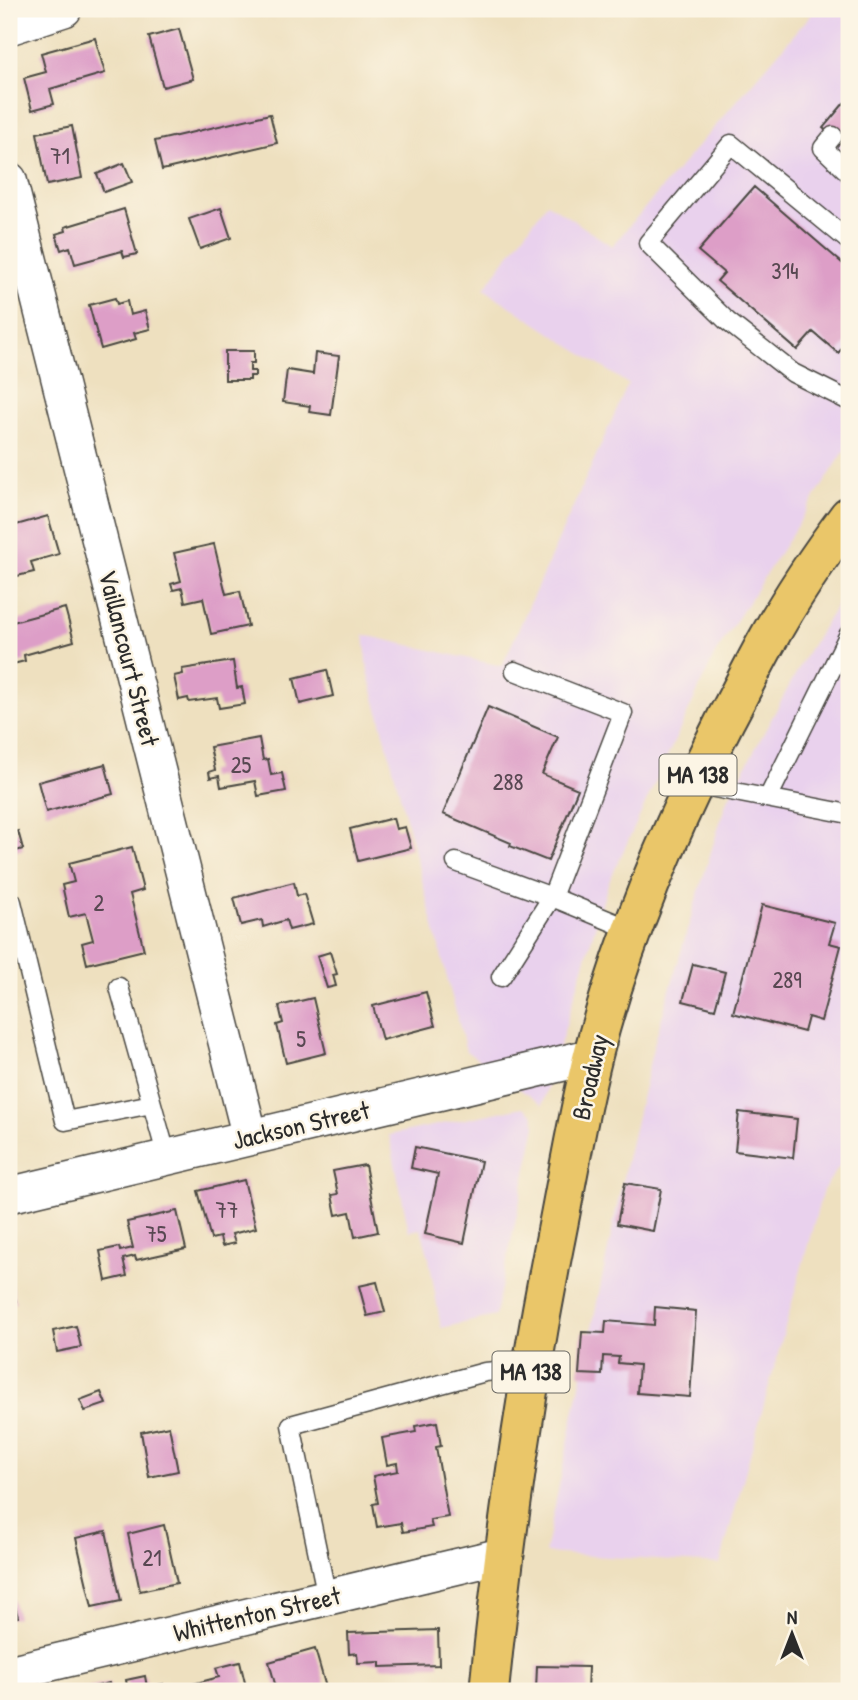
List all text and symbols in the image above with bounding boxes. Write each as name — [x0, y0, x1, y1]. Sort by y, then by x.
house number: 71 — [50, 140, 70, 171]
house number: 314 — [771, 255, 799, 286]
street label: Vaillancourt Street — [91, 566, 169, 751]
house number: 25 — [231, 749, 252, 780]
road number: MA 138 — [660, 754, 736, 796]
house number: 288 — [493, 766, 523, 797]
house number: 2 — [94, 887, 105, 918]
house number: 289 — [772, 964, 802, 995]
house number: 5 — [296, 1023, 306, 1054]
street label: Broadway — [563, 1030, 616, 1123]
street label: Jackson Street — [229, 1092, 374, 1157]
house number: 77 — [216, 1194, 238, 1225]
house number: 75 — [145, 1218, 167, 1249]
road number: MA 138 — [492, 1352, 570, 1392]
house number: 21 — [142, 1542, 162, 1573]
street label: Whittenton Street — [170, 1577, 345, 1650]
north arrow — [756, 1598, 826, 1668]
text: N — [787, 1604, 797, 1630]

